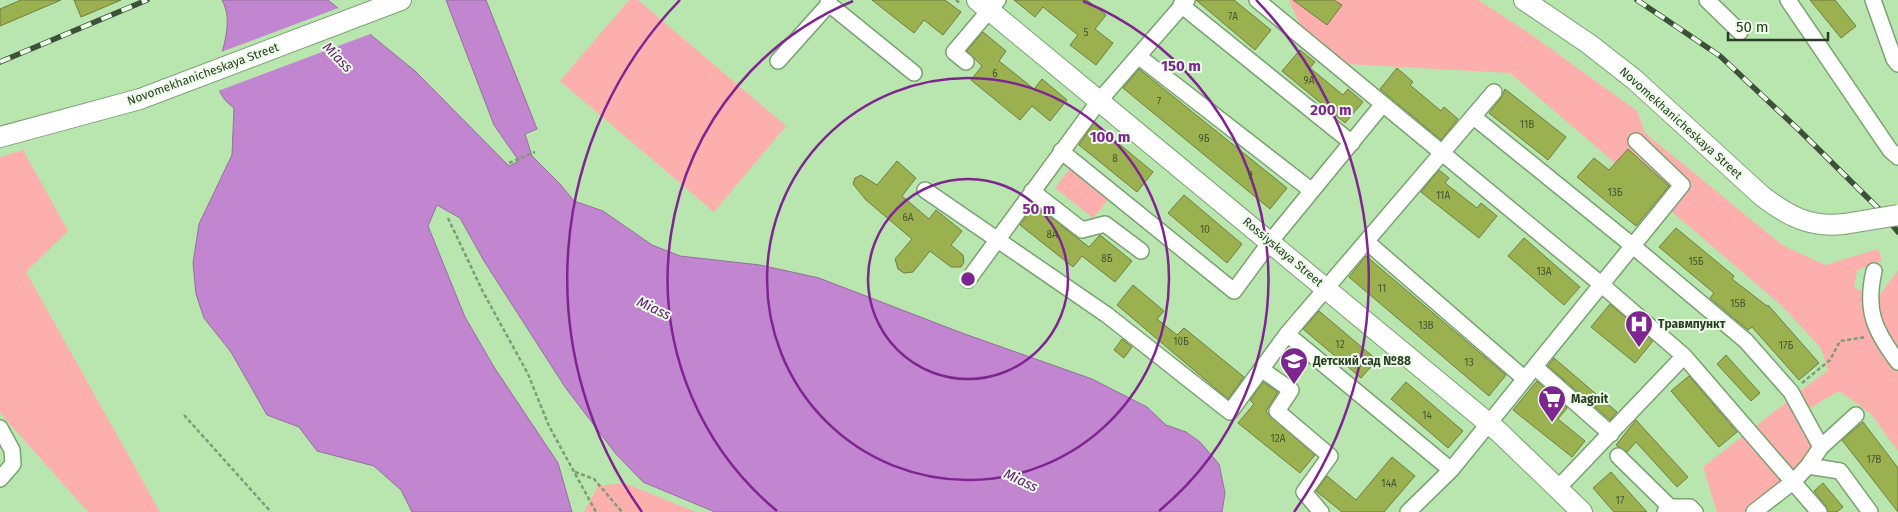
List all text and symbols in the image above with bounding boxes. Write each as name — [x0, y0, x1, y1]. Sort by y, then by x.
scale bar — [1728, 10, 1828, 42]
house number: 7А — [1228, 11, 1238, 23]
text: 50 m — [1736, 18, 1769, 36]
house number: 5 — [1083, 27, 1089, 39]
water label: Miass — [319, 39, 356, 76]
street label: Novomekhanicheskaya Street — [125, 40, 281, 108]
text: 150 m — [1161, 57, 1201, 75]
street label: Novomekhanicheskaya Street — [1617, 64, 1746, 182]
house number: 6 — [992, 68, 998, 80]
house number: 9А — [1304, 75, 1315, 87]
house number: 7 — [1157, 96, 1162, 108]
text: 200 m — [1310, 101, 1352, 119]
house number: 11В — [1520, 119, 1534, 131]
text: 100 m — [1090, 128, 1130, 146]
house number: 9Б — [1198, 133, 1210, 145]
house number: 8 — [1112, 153, 1118, 165]
house number: 9 — [1247, 170, 1253, 182]
house number: 13Б — [1607, 187, 1623, 199]
house number: 11А — [1436, 190, 1450, 202]
text: 50 m — [1022, 200, 1056, 218]
house number: 6А — [902, 212, 914, 224]
street label: Rossiyskaya Street — [1240, 214, 1326, 290]
house number: 10 — [1200, 224, 1210, 236]
house number: 8А — [1046, 229, 1058, 241]
house number: 8Б — [1101, 253, 1113, 265]
house number: 15Б — [1688, 256, 1704, 268]
house number: 13А — [1536, 266, 1552, 278]
centre of rings — [959, 270, 977, 288]
house number: 11 — [1378, 283, 1386, 295]
water label: Miass — [634, 293, 674, 324]
house number: 15В — [1730, 298, 1746, 310]
hospital icon: Травмпункт — [1624, 309, 1654, 348]
place label: Травмпункт — [1658, 317, 1726, 331]
house number: 13В — [1418, 320, 1434, 332]
house number: 10Б — [1173, 336, 1189, 348]
house number: 12 — [1335, 339, 1345, 351]
house number: 17Б — [1779, 340, 1793, 352]
school or university icon: Детский сад №88 — [1279, 346, 1309, 385]
place label: Детский сад №88 — [1312, 354, 1411, 368]
house number: 13 — [1464, 357, 1474, 369]
supermarket icon: Magnit — [1537, 384, 1567, 423]
place label: Magnit — [1571, 392, 1609, 406]
house number: 14 — [1422, 410, 1433, 422]
house number: 12А — [1270, 433, 1286, 445]
house number: 17В — [1867, 454, 1881, 466]
water label: Miass — [1001, 465, 1041, 496]
house number: 14А — [1381, 478, 1397, 490]
house number: 17 — [1616, 495, 1625, 507]

